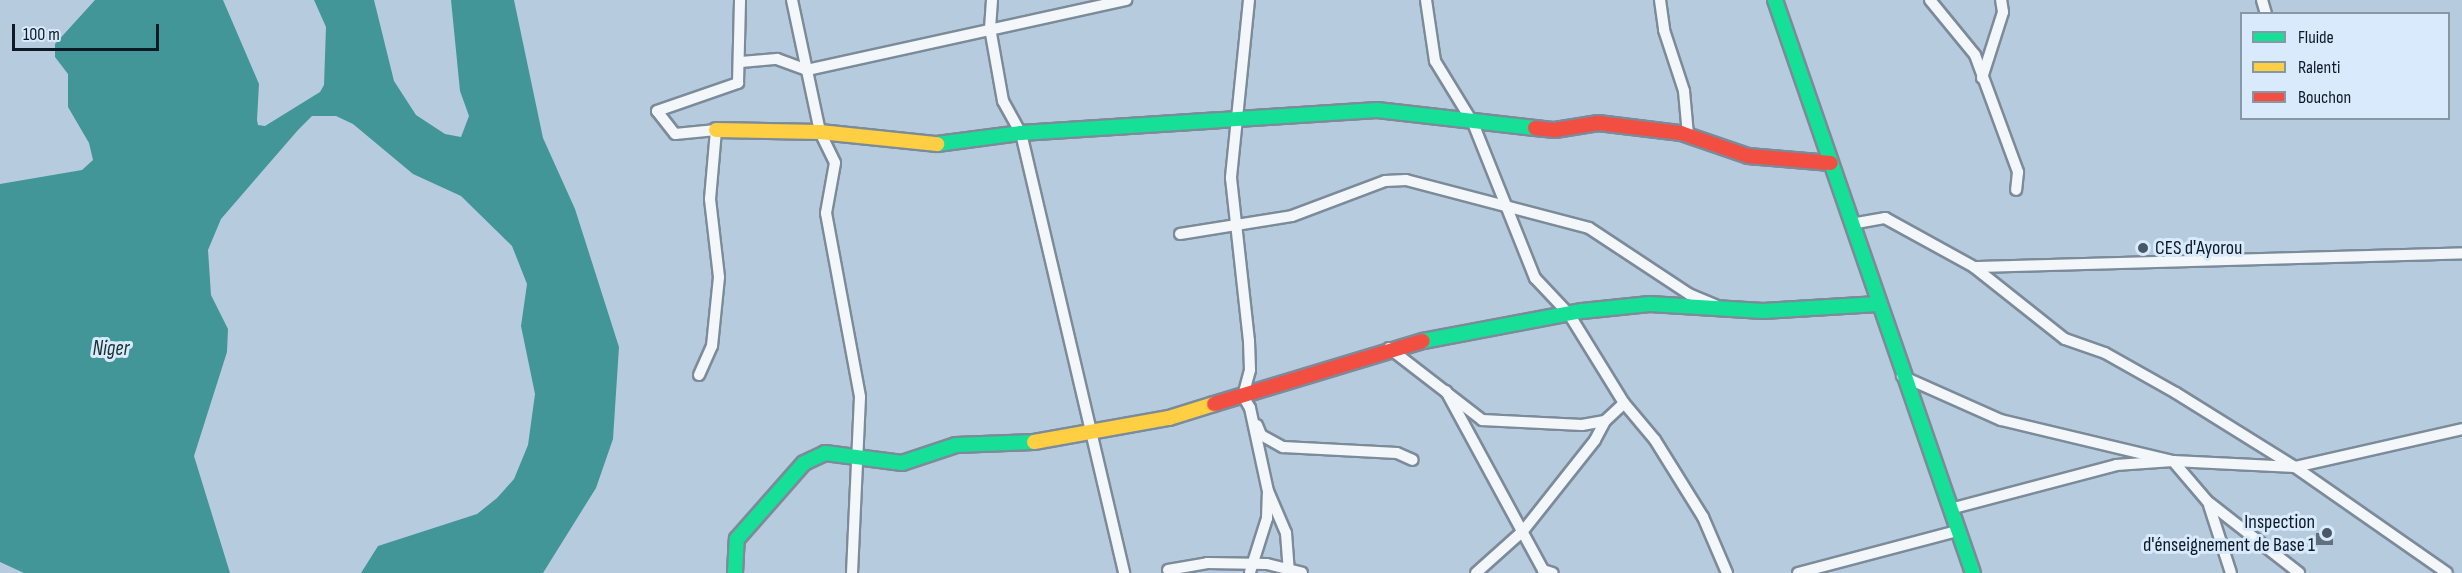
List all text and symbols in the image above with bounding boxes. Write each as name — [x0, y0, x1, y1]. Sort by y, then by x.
scale bar — [15, 12, 162, 50]
legend — [2240, 12, 2450, 120]
text: 100 m — [23, 24, 60, 45]
text: Fluide — [2298, 27, 2334, 48]
text: Ralenti — [2298, 57, 2340, 78]
text: Bouchon — [2298, 87, 2351, 108]
place label: CES d'Ayorou — [2155, 236, 2242, 260]
marker: CES d'Ayorou — [2136, 241, 2150, 255]
water label: Niger — [93, 336, 129, 362]
place label: Inspection d'énseignement de Base 1 — [2143, 510, 2315, 557]
marker: Inspection d'énseignement de Base 1 — [2320, 526, 2334, 540]

